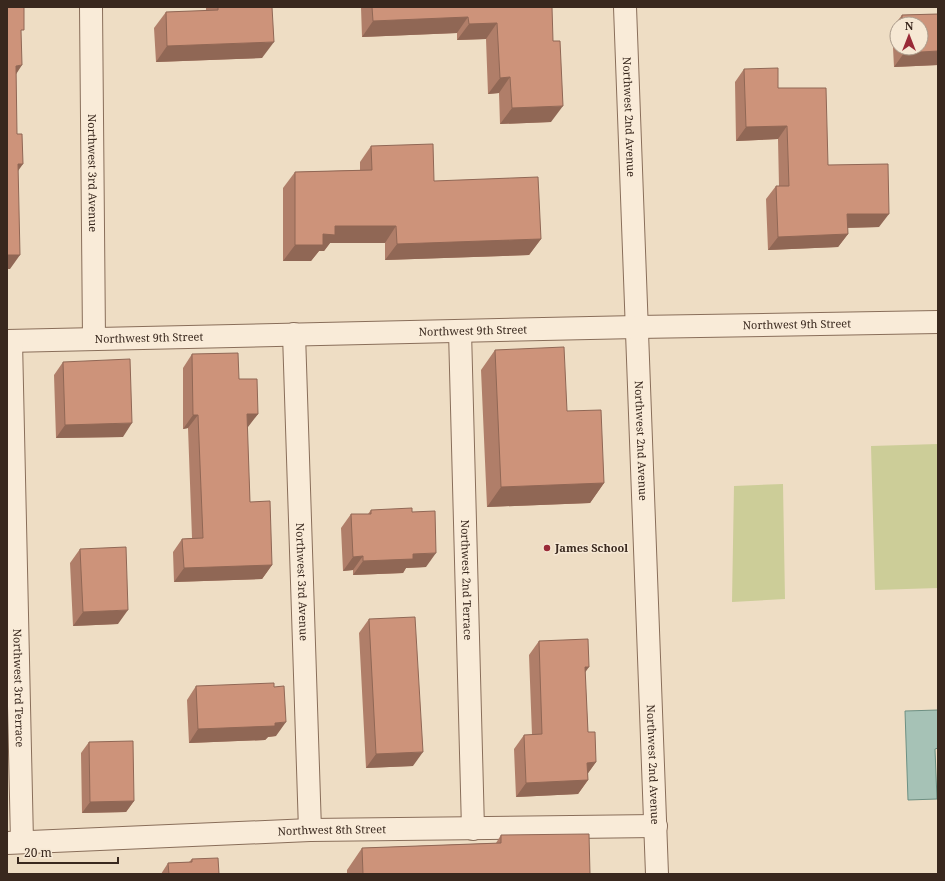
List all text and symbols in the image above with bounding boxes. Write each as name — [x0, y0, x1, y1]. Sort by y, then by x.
north arrow — [889, 16, 929, 56]
text: N — [905, 18, 914, 33]
street label: Northwest 2nd Avenue — [620, 57, 639, 177]
street label: Northwest 3rd Avenue — [85, 114, 101, 232]
street label: Northwest 9th Street — [742, 315, 851, 332]
street label: Northwest 9th Street — [418, 321, 527, 339]
street label: Northwest 9th Street — [95, 329, 203, 346]
street label: Northwest 2nd Avenue — [632, 380, 651, 501]
street label: Northwest 2nd Terrace — [458, 519, 476, 640]
street label: Northwest 3rd Avenue — [293, 523, 312, 641]
place label: James School — [554, 540, 628, 555]
marker: James School — [542, 543, 552, 553]
street label: Northwest 3rd Terrace — [10, 628, 28, 748]
street label: Northwest 2nd Avenue — [644, 704, 663, 825]
street label: Northwest 8th Street — [277, 821, 386, 838]
scale bar — [18, 839, 118, 865]
text: 20 m — [24, 844, 52, 861]

